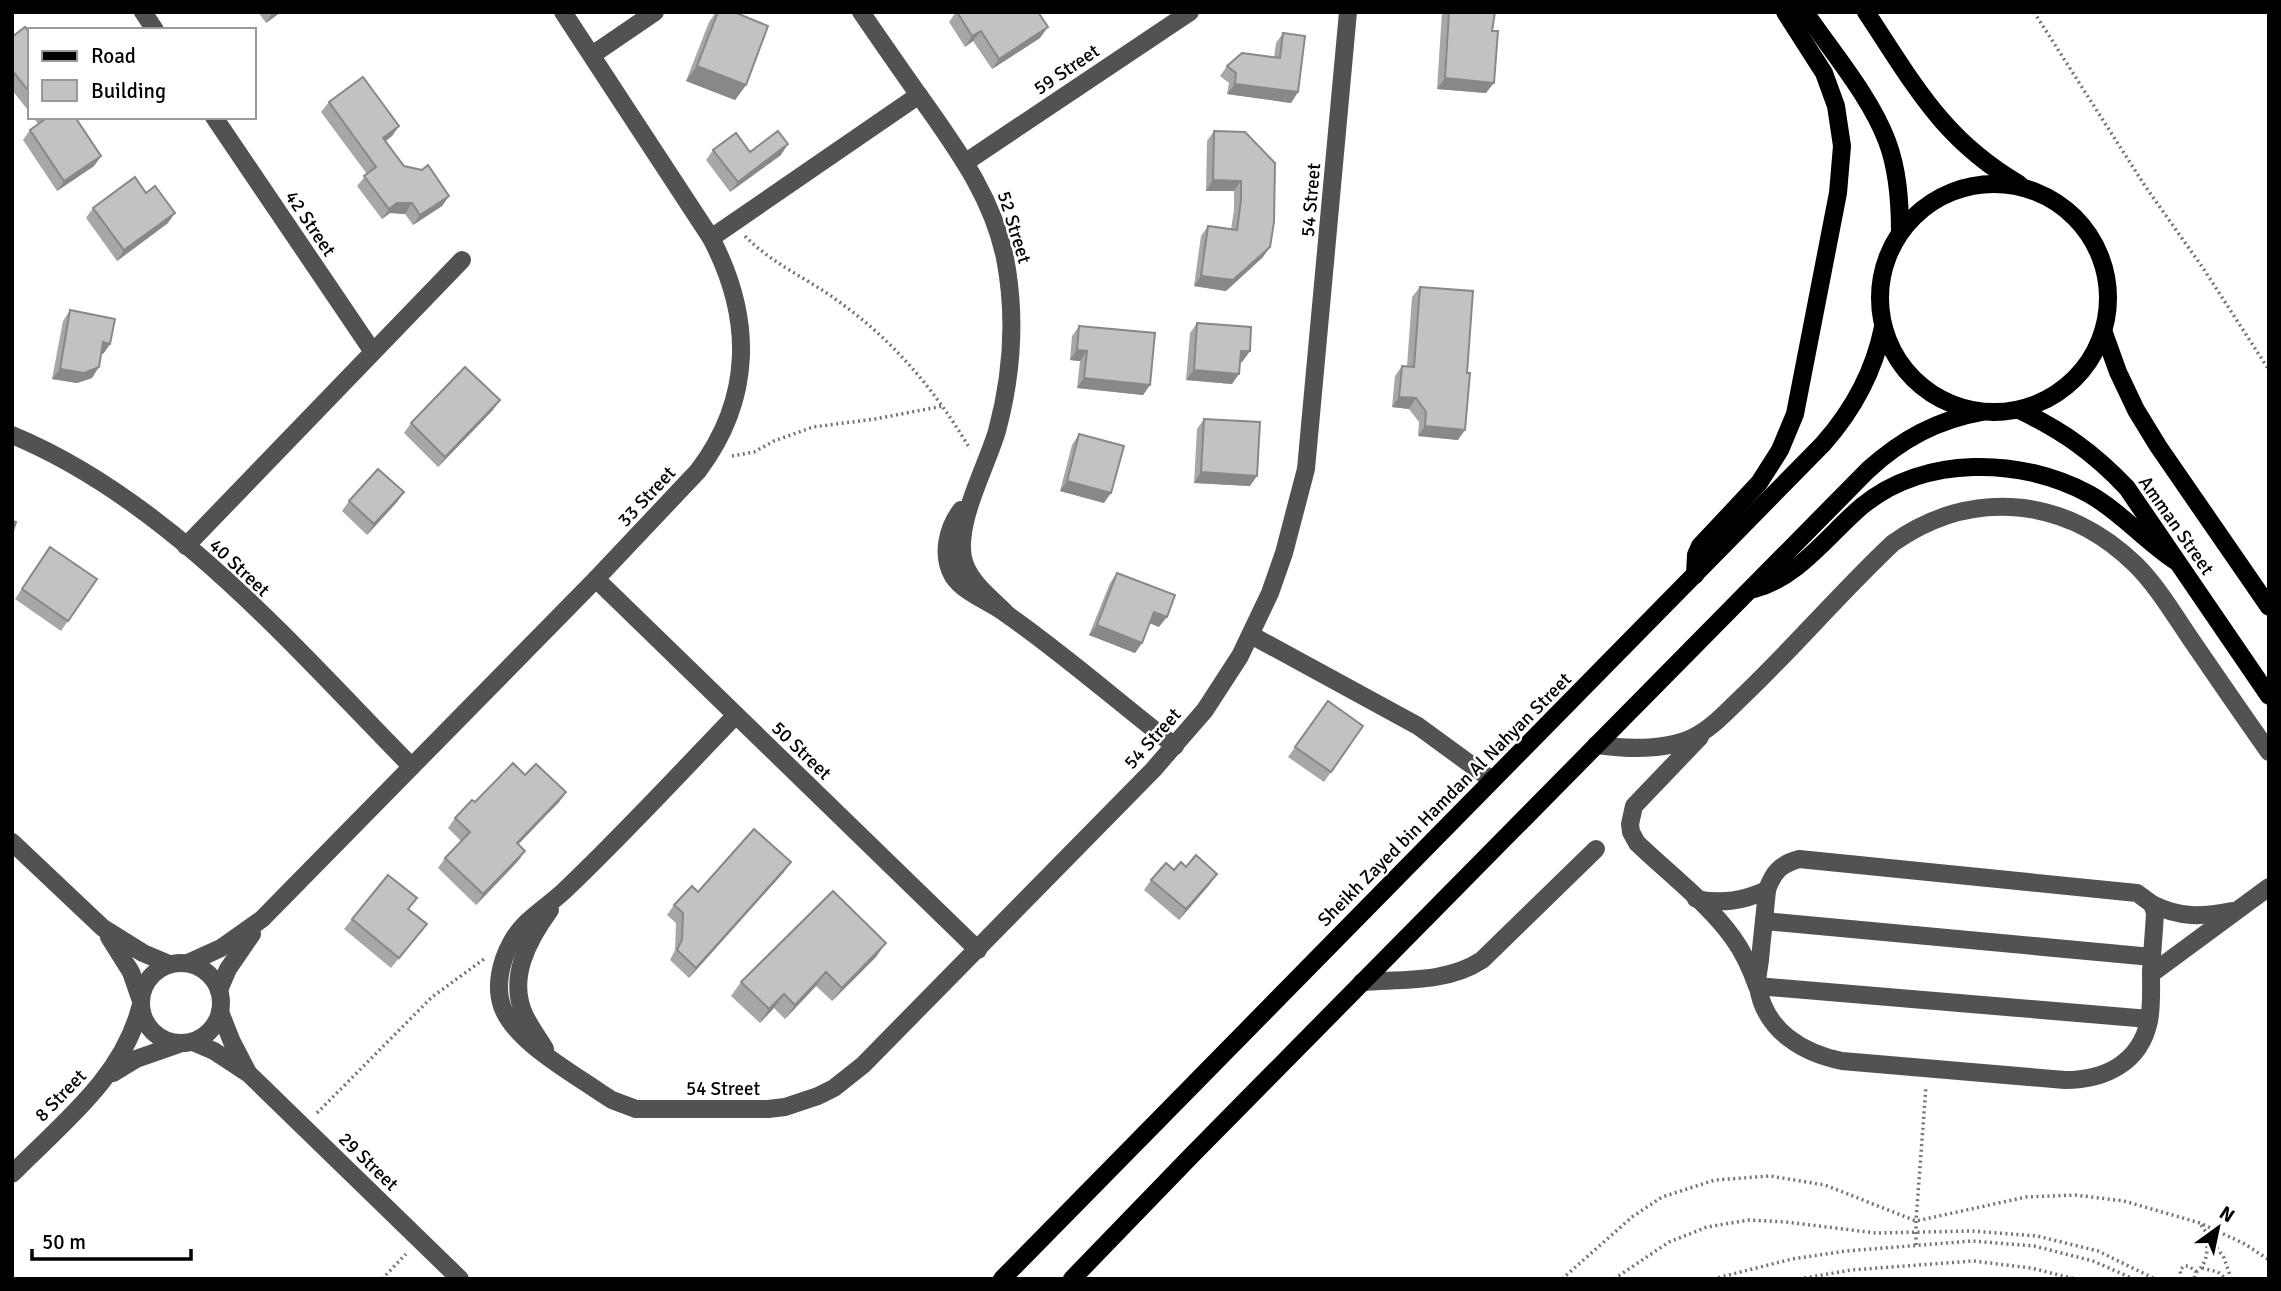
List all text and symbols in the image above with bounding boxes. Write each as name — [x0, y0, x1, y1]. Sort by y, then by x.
legend — [28, 28, 256, 119]
street label: 59 Street — [1029, 39, 1104, 101]
text: Road — [91, 43, 136, 69]
text: Building — [91, 78, 166, 104]
street label: 54 Street — [1296, 162, 1326, 238]
street label: 42 Street — [279, 186, 341, 261]
street label: 52 Street — [992, 188, 1036, 267]
street label: 33 Street — [613, 461, 681, 532]
street label: Amman Street — [2133, 471, 2219, 580]
street label: 40 Street — [204, 534, 275, 602]
street label: Sheikh Zayed bin Hamdan Al Nahyan Street — [1313, 667, 1577, 932]
street label: 54 Street — [1119, 703, 1187, 774]
street label: 50 Street — [766, 716, 837, 785]
street label: 8 Street — [30, 1064, 92, 1127]
street label: 54 Street — [686, 1077, 760, 1101]
street label: 29 Street — [333, 1127, 404, 1196]
north arrow — [2183, 1193, 2253, 1263]
text: N — [2215, 1201, 2239, 1228]
scale bar — [32, 1218, 191, 1262]
text: 50 m — [42, 1229, 86, 1255]

